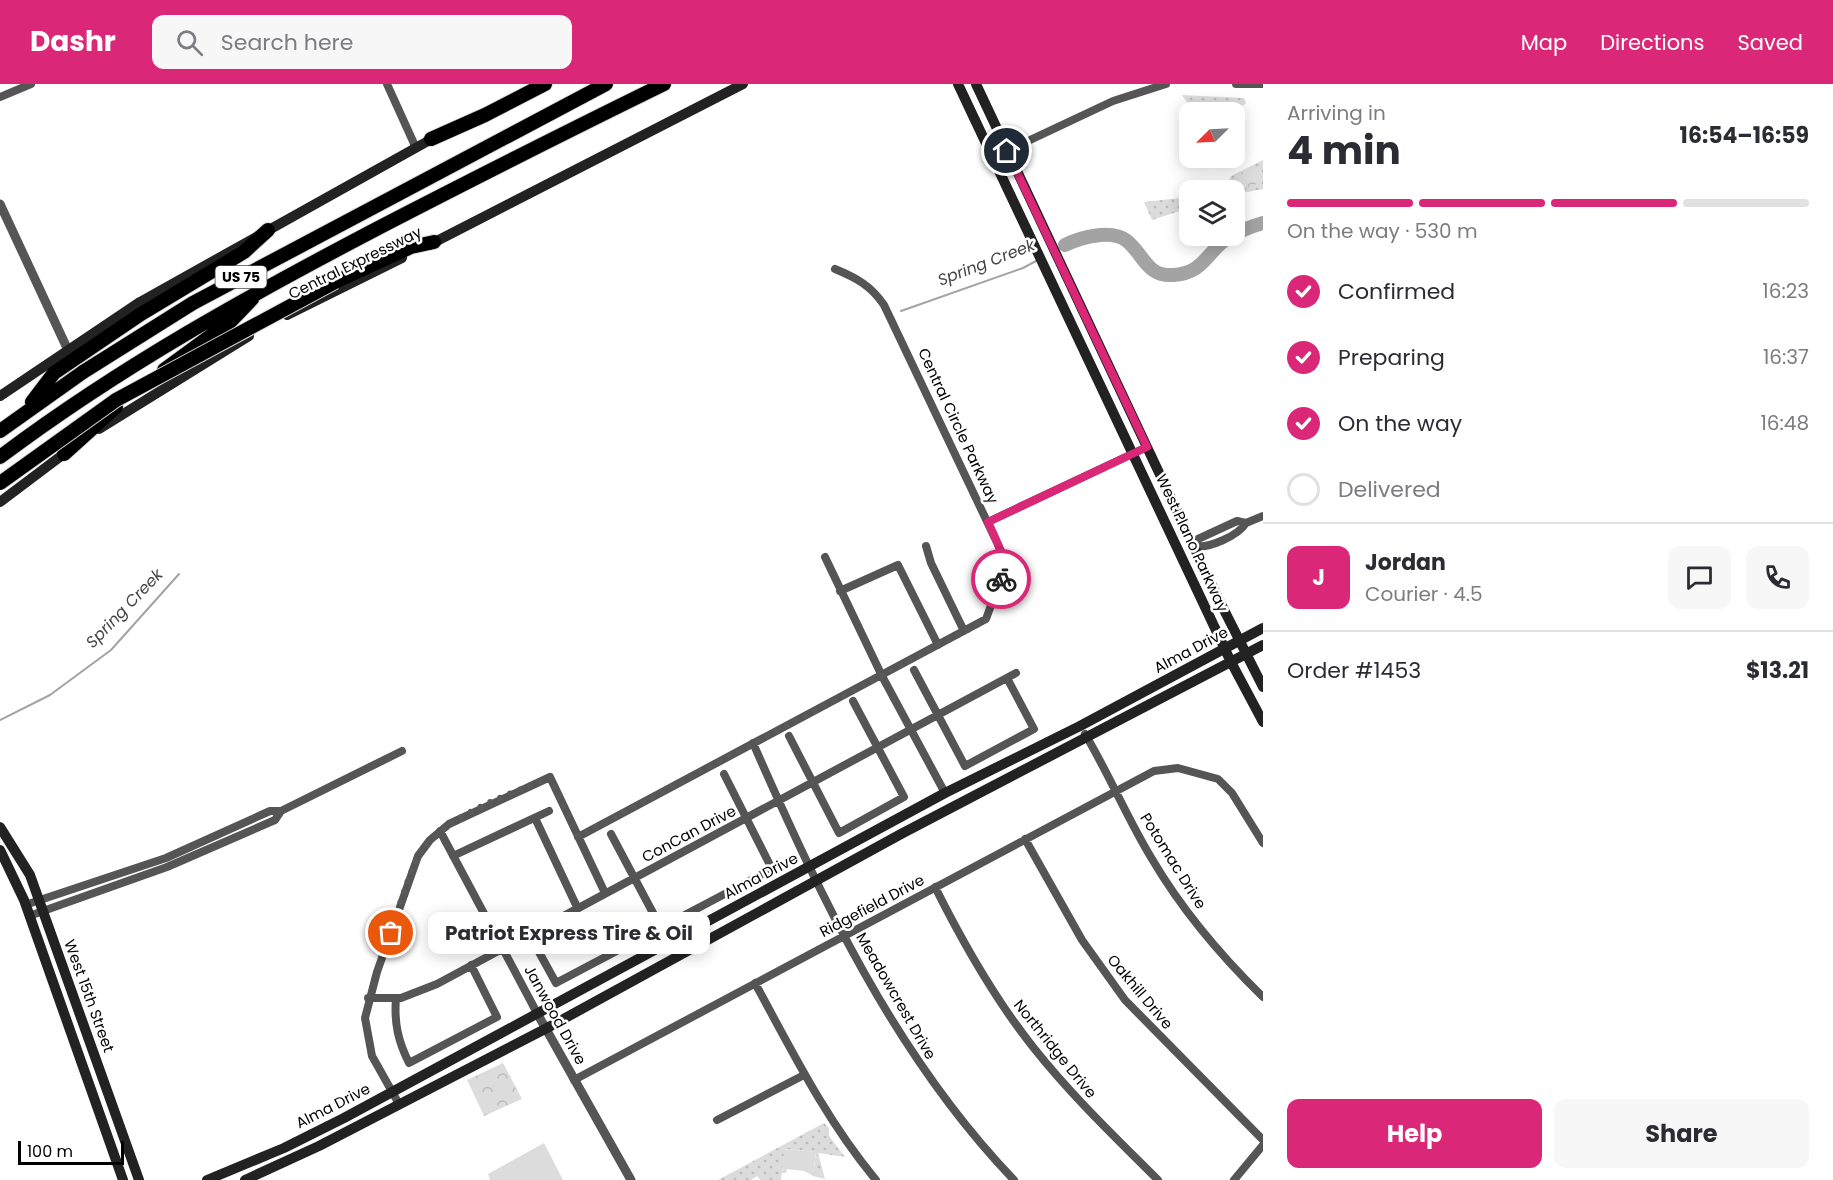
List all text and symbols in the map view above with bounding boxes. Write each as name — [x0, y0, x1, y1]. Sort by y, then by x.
search box — [152, 15, 572, 69]
text: Dashr — [30, 22, 116, 61]
icon: search — [173, 26, 206, 59]
text: Search here — [221, 27, 353, 58]
text: Map — [1521, 28, 1567, 57]
text: Directions — [1600, 28, 1704, 57]
text: Saved — [1737, 28, 1803, 57]
text: Arriving in — [1287, 99, 1386, 127]
north arrow — [1179, 102, 1245, 168]
map controls — [1179, 102, 1245, 246]
text: 16:54–16:59 — [1680, 120, 1809, 151]
text: 4 min — [1287, 123, 1401, 178]
pin — [981, 125, 1032, 176]
icon: home — [990, 134, 1023, 167]
button: layers — [1179, 180, 1245, 246]
text: On the way · 530 m — [1287, 217, 1478, 245]
street label: Central Expressway — [285, 221, 425, 304]
water label: Spring Creek — [934, 233, 1039, 292]
road number: US 75 — [216, 266, 266, 288]
icon: check — [1287, 275, 1320, 308]
text: Confirmed — [1338, 276, 1455, 307]
text: 16:23 — [1762, 277, 1809, 305]
icon: check — [1287, 341, 1320, 374]
text: Preparing — [1338, 342, 1445, 373]
text: 16:37 — [1763, 343, 1809, 371]
street label: Central Circle Parkway — [913, 345, 1004, 507]
icon: check — [1287, 407, 1320, 440]
text: On the way — [1338, 408, 1462, 439]
text: 16:48 — [1760, 409, 1809, 437]
street label: West Plano Parkway — [1151, 470, 1234, 616]
text: Delivered — [1338, 474, 1441, 505]
button: chat — [1668, 546, 1731, 609]
button: phone — [1746, 546, 1809, 609]
text: Jordan — [1365, 547, 1446, 578]
courier — [971, 549, 1031, 609]
text: J — [1312, 562, 1325, 593]
water label: Spring Creek — [81, 563, 169, 653]
icon: bike — [985, 563, 1018, 596]
text: Courier · 4.5 — [1365, 580, 1483, 608]
street label: Alma Drive — [1150, 621, 1231, 678]
text: Order #1453 — [1287, 655, 1421, 686]
text: $13.21 — [1746, 655, 1809, 686]
street label: ConCan Drive — [638, 800, 739, 867]
street label: Potomac Drive — [1135, 809, 1211, 913]
street label: Alma Drive — [720, 847, 801, 904]
street label: Ridgefield Drive — [816, 869, 928, 942]
pin — [365, 907, 416, 958]
callout: Patriot Express Tire & Oil — [427, 912, 709, 954]
icon: bag — [374, 916, 407, 949]
text: Patriot Express Tire & Oil — [445, 919, 693, 947]
street label: Meadowcrest Drive — [852, 928, 941, 1063]
street label: West 15th Street — [59, 937, 120, 1055]
street label: Oakhill Drive — [1103, 950, 1178, 1034]
street label: Janwood Drive — [519, 961, 592, 1068]
street label: Northridge Drive — [1009, 995, 1102, 1102]
street label: Alma Drive — [292, 1078, 374, 1133]
button: Help — [1287, 1099, 1542, 1168]
button: Share — [1554, 1099, 1809, 1168]
scale bar — [18, 1138, 124, 1166]
text: 100 m — [27, 1140, 73, 1163]

